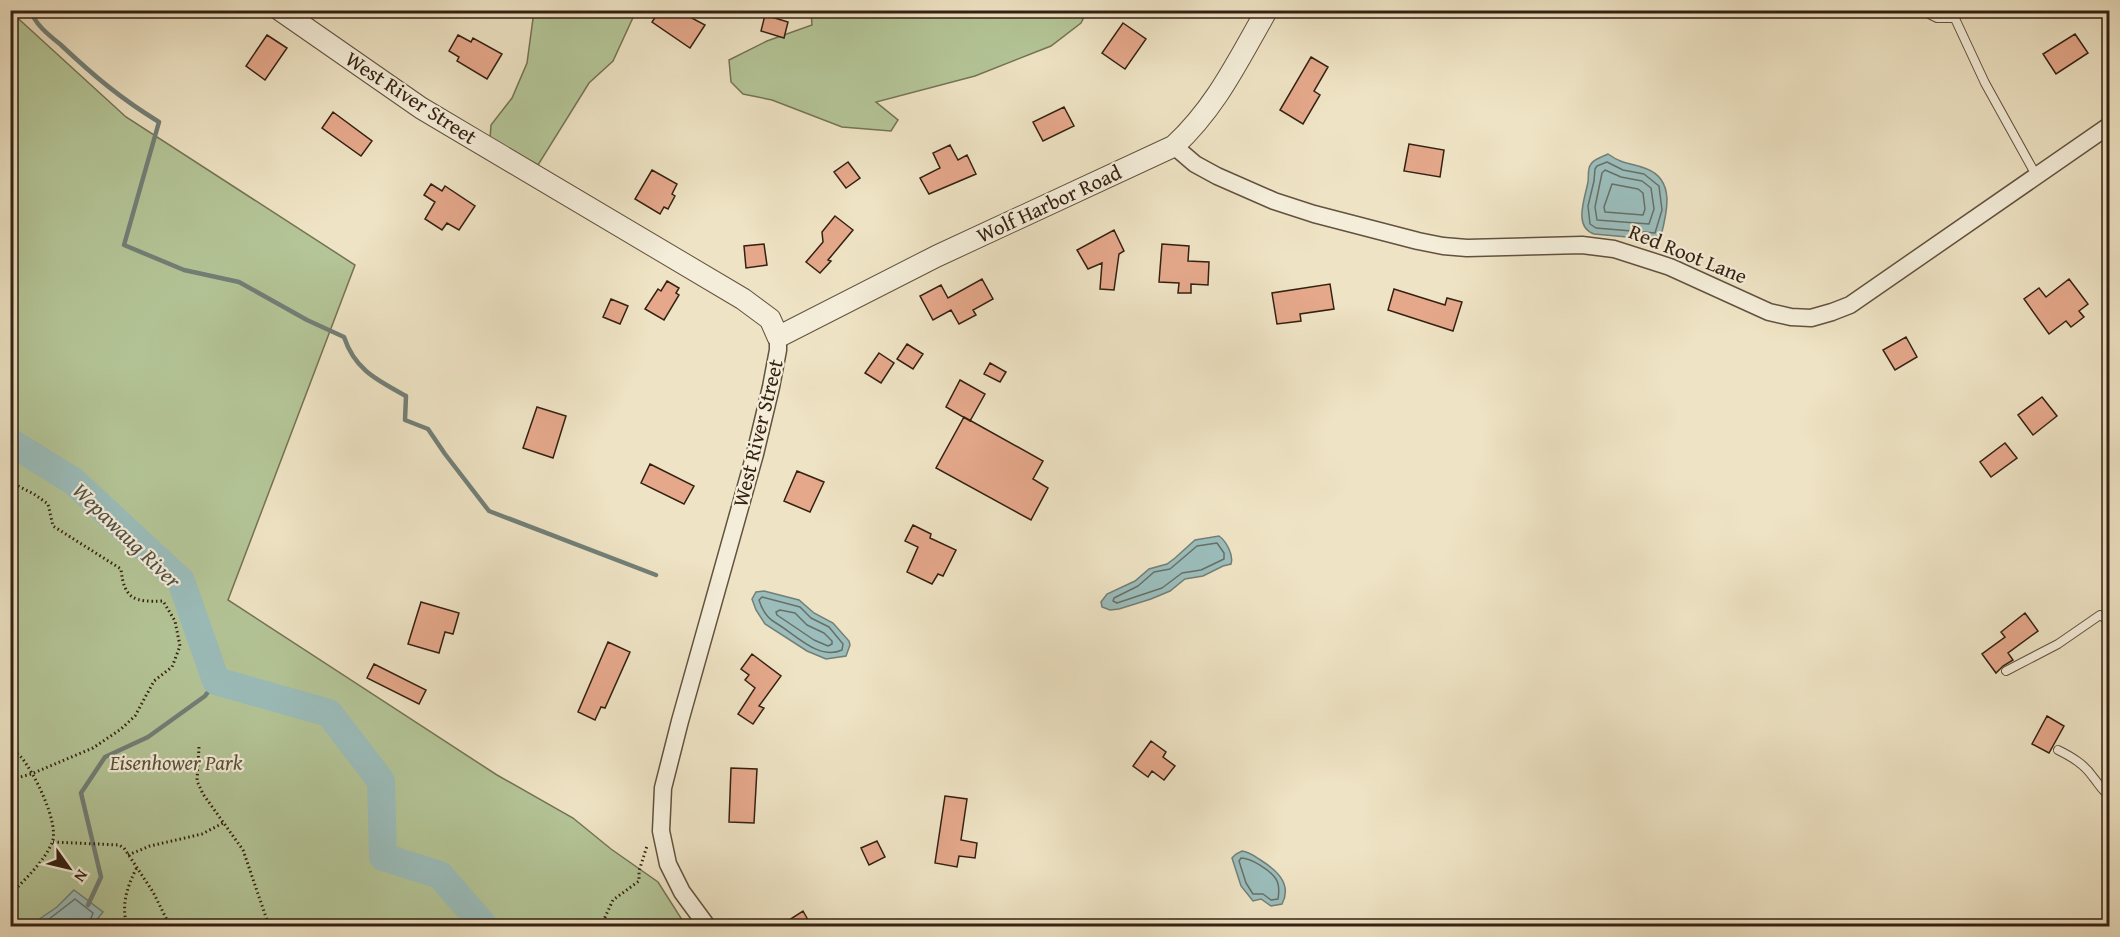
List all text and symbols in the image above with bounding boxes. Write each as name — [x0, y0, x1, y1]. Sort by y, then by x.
street label: West River Street — [339, 43, 484, 152]
street label: Wolf Harbor Road — [971, 156, 1127, 251]
street label: Red Root Lane — [1624, 216, 1752, 291]
street label: West River Street — [724, 355, 791, 510]
water label: Wepawaug River — [66, 475, 189, 596]
park label: Eisenhower Park — [109, 747, 243, 778]
north arrow — [39, 838, 99, 898]
text: N — [68, 865, 94, 888]

